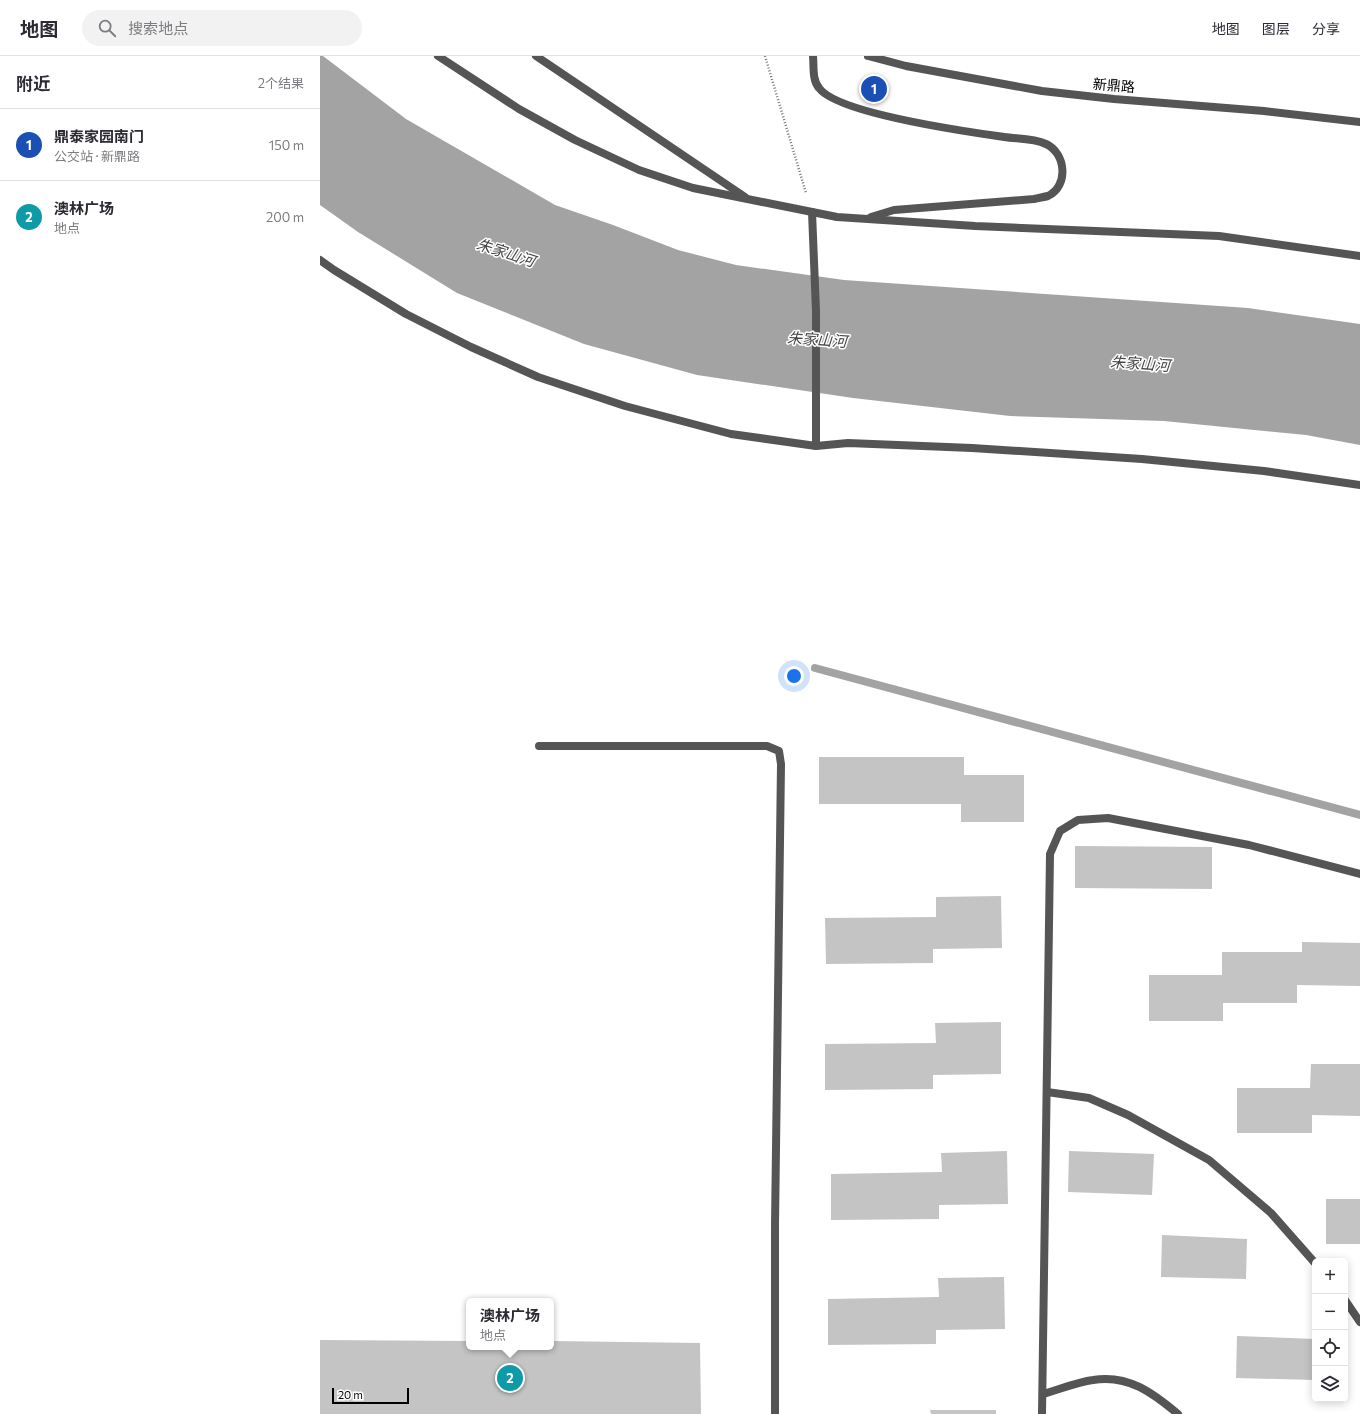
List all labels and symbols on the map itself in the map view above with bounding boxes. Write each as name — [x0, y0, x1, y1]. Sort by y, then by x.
pin: 1 — [861, 74, 887, 104]
street label: 新鼎路 — [1092, 75, 1136, 95]
water label: 朱家山河 — [475, 234, 540, 271]
water label: 朱家山河 — [786, 328, 851, 350]
water label: 朱家山河 — [1109, 352, 1174, 374]
your location — [784, 666, 804, 686]
pin: 2 — [497, 1363, 523, 1393]
scale bar — [332, 1386, 409, 1405]

